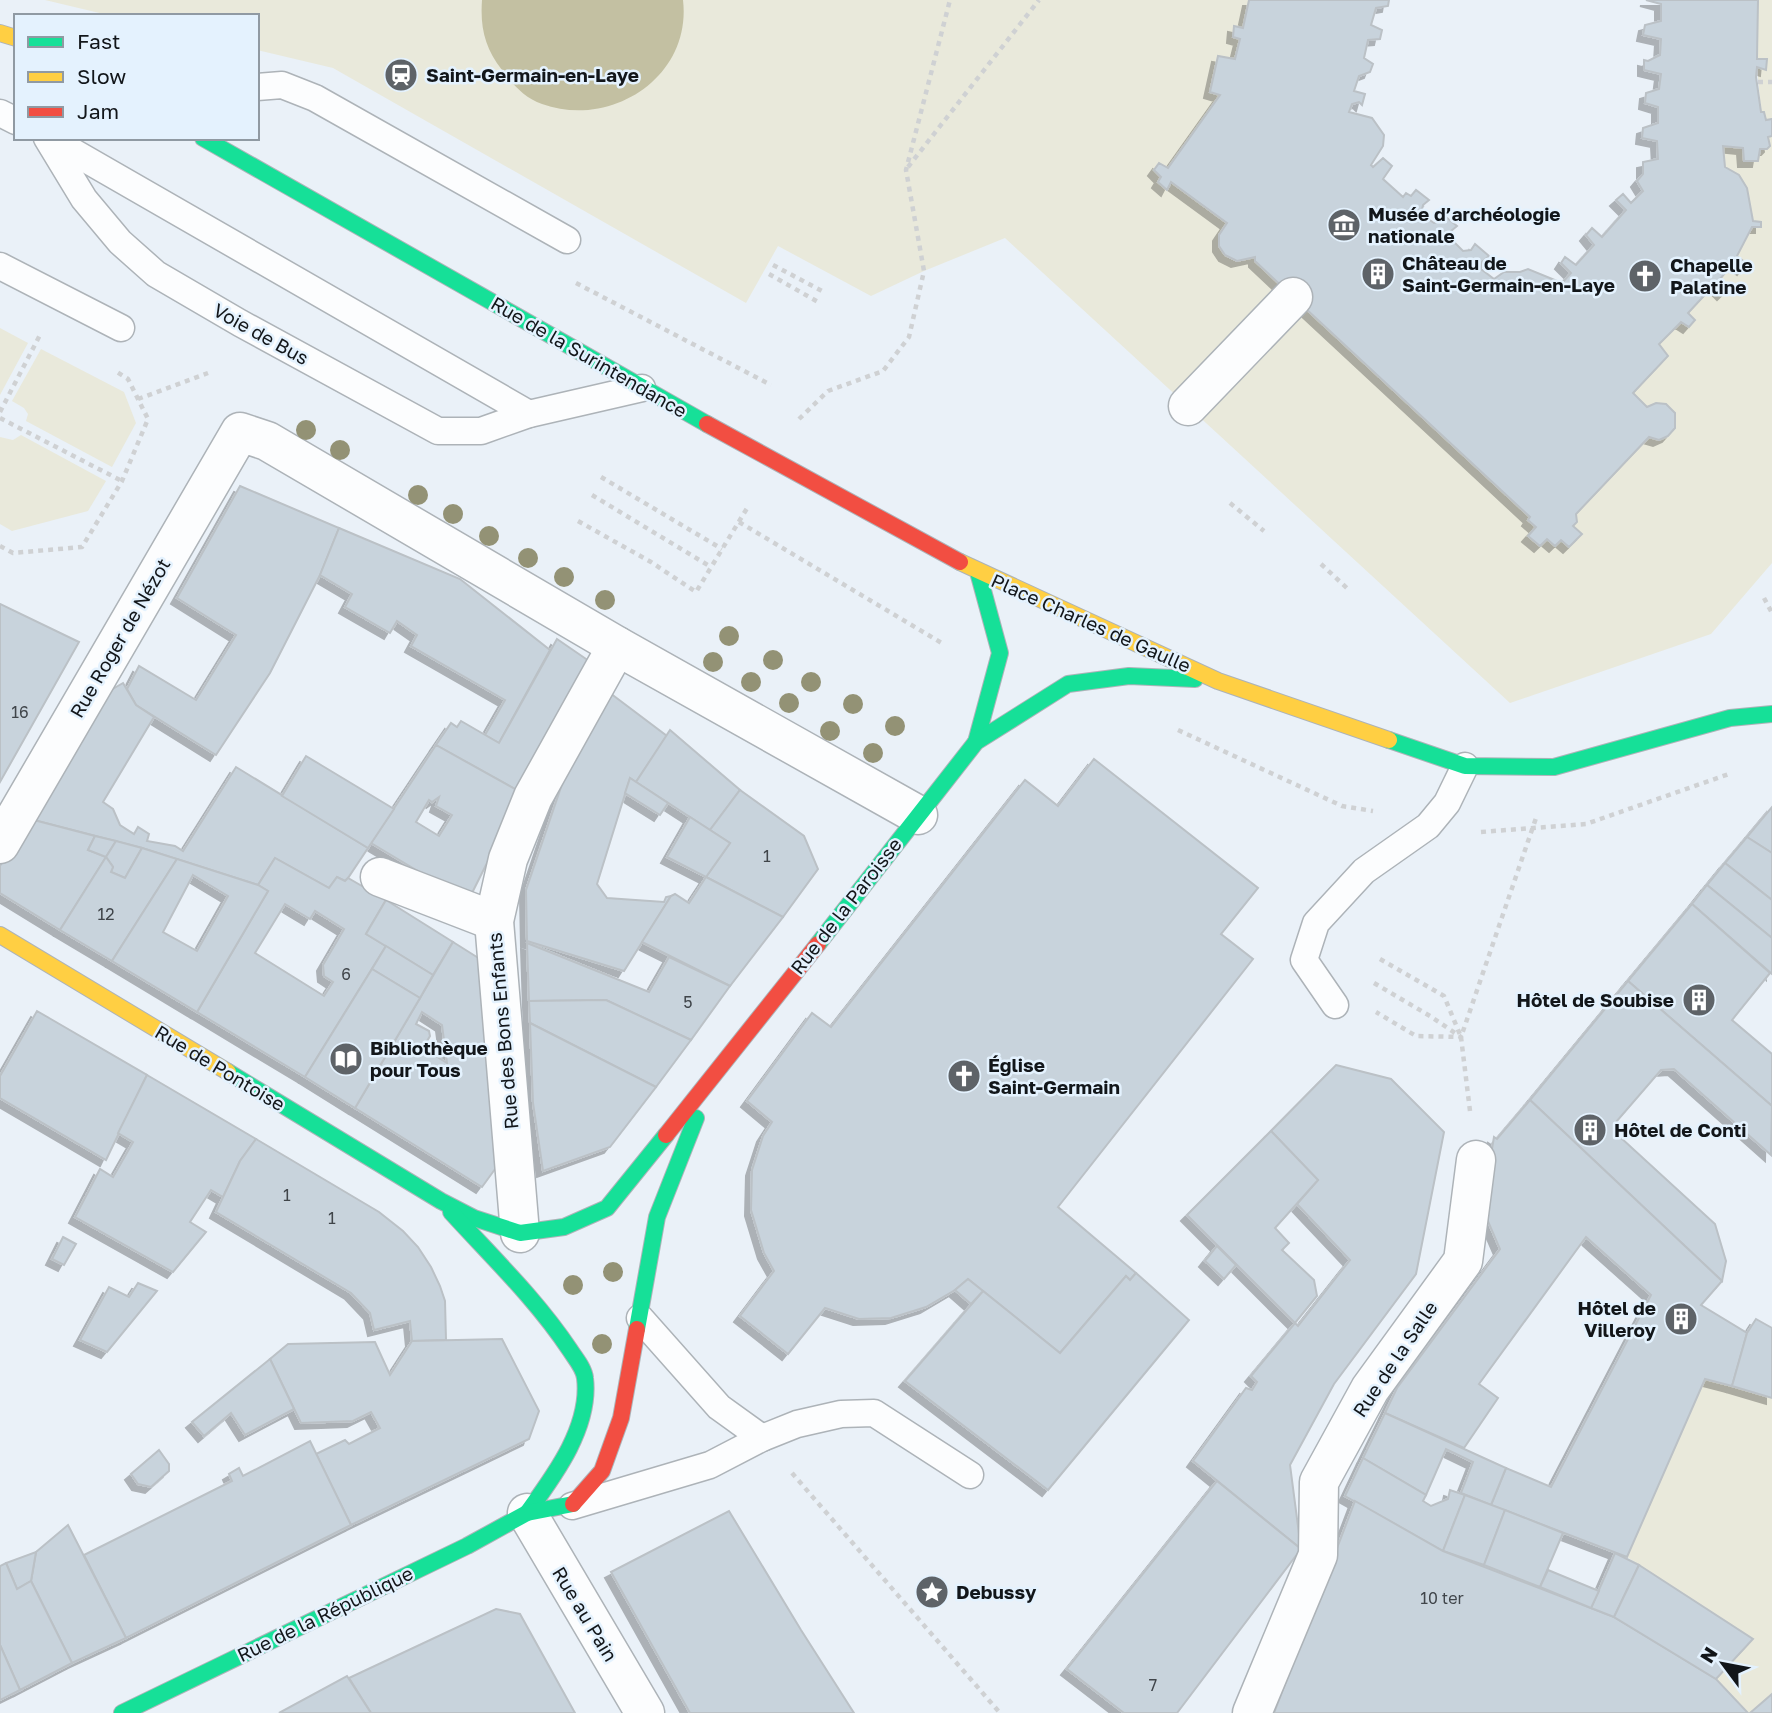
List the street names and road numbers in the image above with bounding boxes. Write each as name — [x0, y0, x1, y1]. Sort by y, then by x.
street label: Rue de la Surintendance — [487, 291, 691, 422]
street label: Voie de Bus — [209, 298, 313, 369]
street label: Rue Roger de Nézot — [65, 554, 175, 722]
street label: Place Charles de Gaulle — [988, 568, 1195, 677]
street label: Rue de la Paroisse — [785, 833, 906, 978]
street label: Rue des Bons Enfants — [482, 932, 523, 1131]
street label: Rue de Pontoise — [151, 1020, 289, 1115]
street label: Rue de la Salle — [1347, 1296, 1442, 1421]
street label: Rue de la République — [233, 1561, 416, 1666]
street label: Rue au Pain — [548, 1562, 623, 1665]

